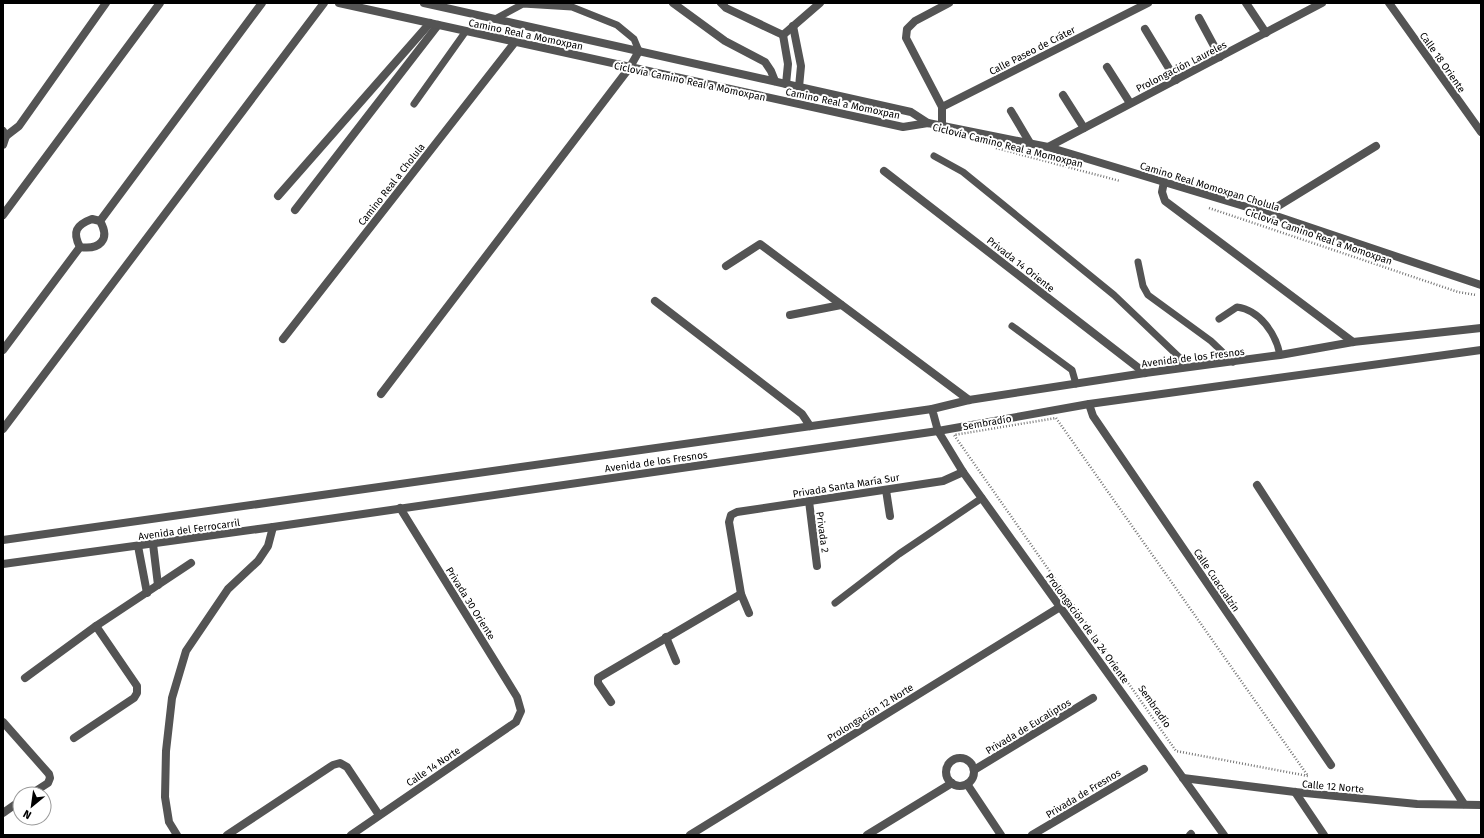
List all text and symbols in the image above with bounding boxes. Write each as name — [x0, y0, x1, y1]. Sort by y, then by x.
street label: Camino Real a Momoxpan — [467, 17, 584, 53]
street label: Calle Paseo de Cráter — [987, 24, 1078, 78]
street label: Calle 18 Oriente — [1417, 30, 1467, 95]
street label: Prolongación Laureles — [1134, 39, 1229, 95]
street label: Ciclovía Camino Real a Momoxpan — [613, 59, 767, 104]
street label: Camino Real a Momoxpan — [784, 86, 901, 122]
street label: Ciclovía Camino Real a Momoxpan — [931, 120, 1084, 170]
street label: Camino Real a Cholula — [356, 141, 428, 228]
street label: Camino Real Momoxpan Cholula — [1138, 160, 1281, 214]
street label: Ciclovía Camino Real a Momoxpan — [1244, 205, 1394, 268]
street label: Privada 14 Oriente — [984, 235, 1057, 295]
street label: Avenida de los Fresnos — [1141, 346, 1246, 370]
street label: Sembradío — [962, 412, 1013, 433]
street label: Avenida de los Fresnos — [604, 449, 709, 475]
street label: Privada Santa María Sur — [792, 471, 901, 500]
street label: Privada 2 — [813, 511, 831, 554]
street label: Avenida del Ferrocarril — [137, 517, 241, 543]
street label: Calle Cuacualzin — [1191, 547, 1242, 614]
street label: Privada 30 Oriente — [443, 565, 497, 642]
street label: Prolongación de la 24 Oriente — [1043, 571, 1131, 686]
street label: Prolongación 12 Norte — [825, 681, 916, 744]
street label: Sembradío — [1135, 682, 1174, 730]
street label: Privada de Eucaliptos — [984, 696, 1074, 757]
street label: Calle 14 Norte — [404, 744, 463, 789]
street label: Privada de Fresnos — [1044, 767, 1123, 821]
street label: Calle 12 Norte — [1301, 778, 1364, 796]
north arrow — [12, 786, 52, 826]
text: N — [21, 807, 34, 822]

